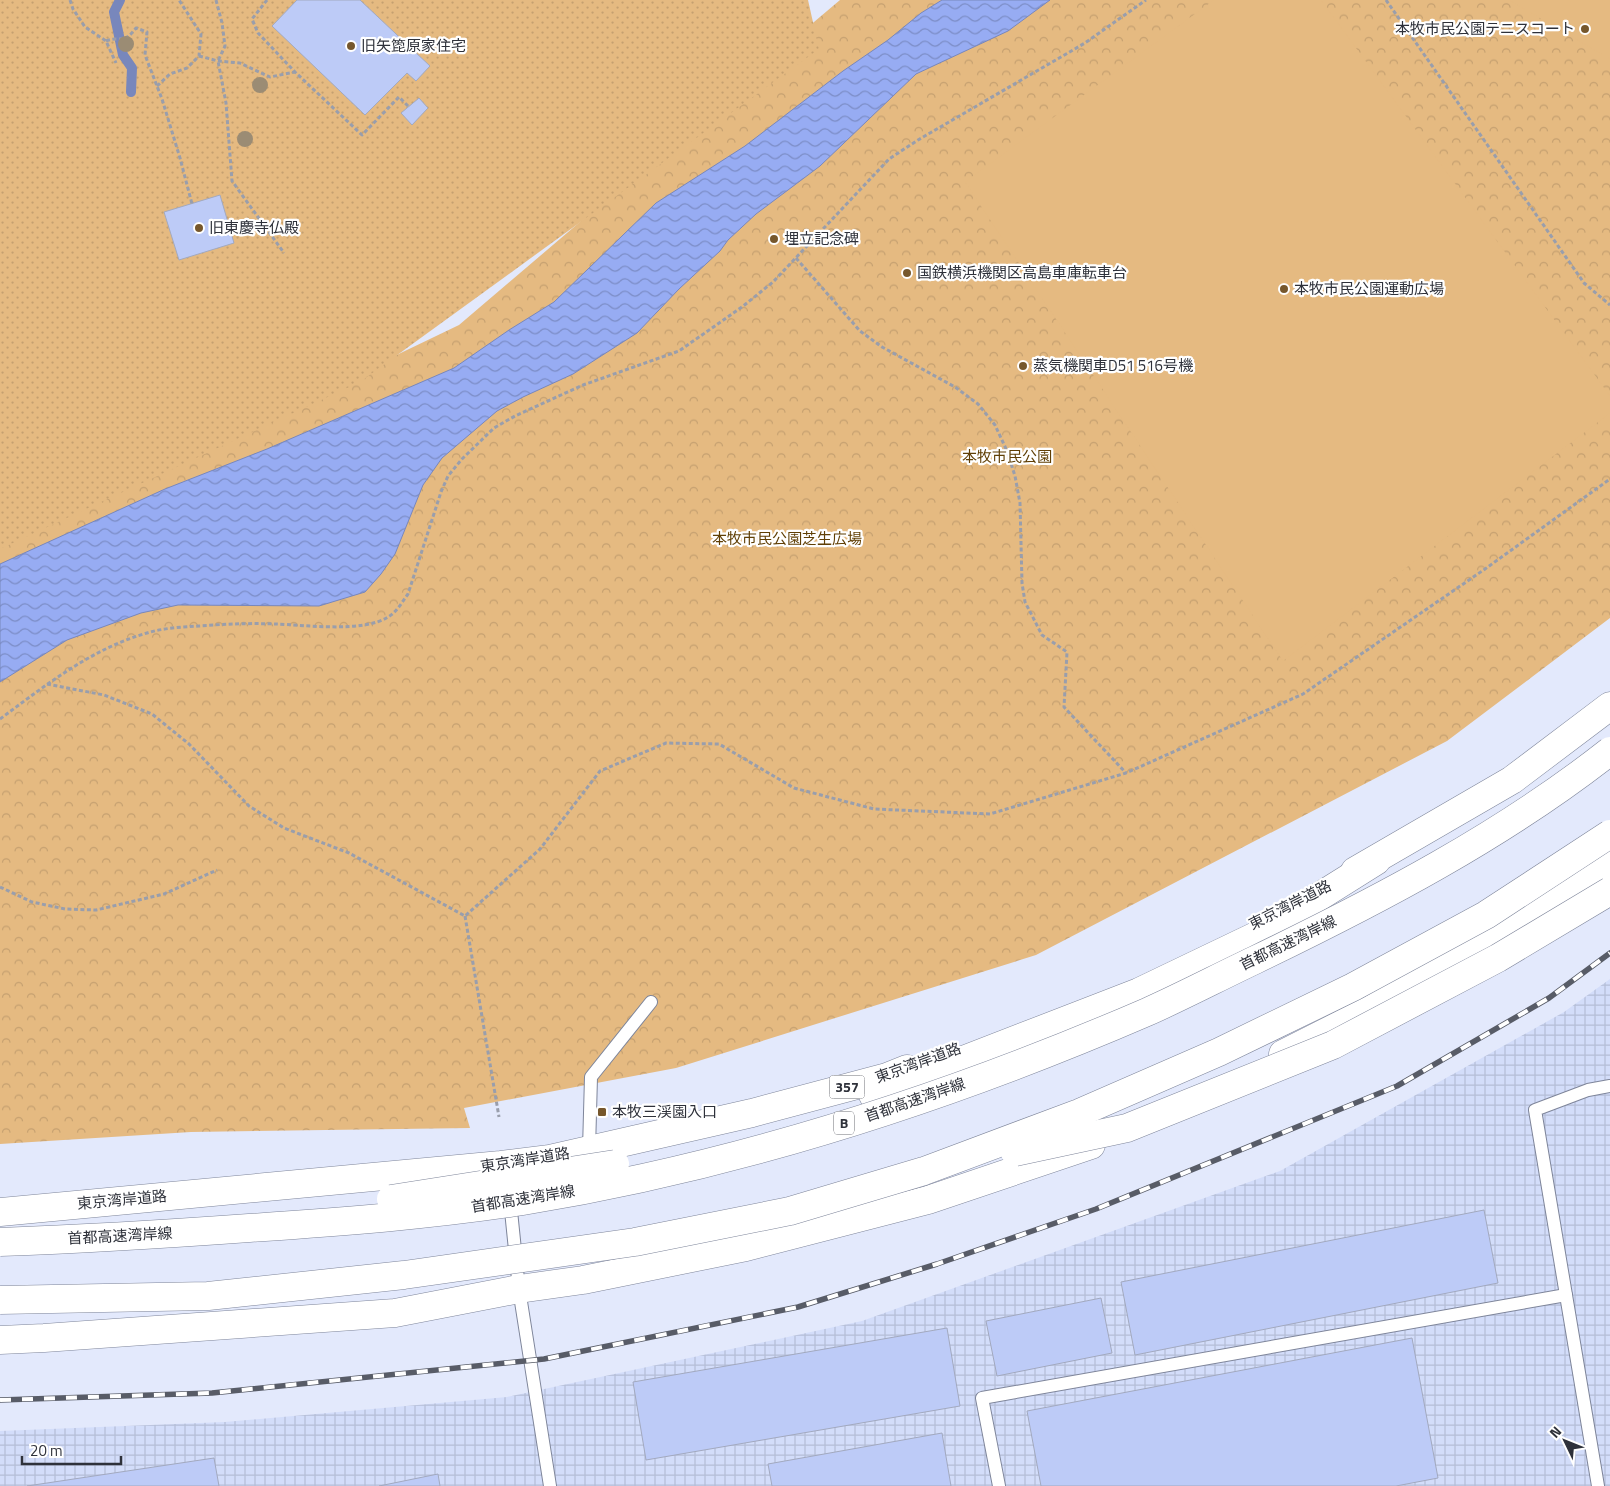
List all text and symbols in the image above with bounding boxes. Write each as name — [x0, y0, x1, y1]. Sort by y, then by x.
place label: 本牧市民公園テニスコート — [1395, 17, 1575, 40]
marker: 本牧市民公園テニスコート — [1579, 23, 1591, 35]
place label: 旧矢箆原家住宅 — [361, 34, 466, 57]
marker: 旧矢箆原家住宅 — [345, 40, 357, 52]
place label: 旧東慶寺仏殿 — [209, 216, 299, 239]
marker: 旧東慶寺仏殿 — [193, 222, 205, 234]
place label: 埋立記念碑 — [784, 227, 859, 250]
marker: 埋立記念碑 — [768, 233, 780, 245]
place label: 国鉄横浜機関区高島車庫転車台 — [917, 261, 1127, 284]
marker: 国鉄横浜機関区高島車庫転車台 — [901, 267, 913, 279]
place label: 本牧市民公園運動広場 — [1294, 277, 1444, 300]
marker: 本牧市民公園運動広場 — [1278, 283, 1290, 295]
place label: 蒸気機関車D51 516号機 — [1033, 354, 1193, 377]
marker: 蒸気機関車D51 516号機 — [1017, 360, 1029, 372]
park label: 本牧市民公園 — [962, 445, 1052, 468]
park label: 本牧市民公園芝生広場 — [712, 527, 862, 550]
street label: 東京湾岸道路 — [1244, 874, 1335, 935]
street label: 首都高速湾岸線 — [1236, 909, 1340, 976]
street label: 東京湾岸道路 — [872, 1036, 964, 1089]
street label: 首都高速湾岸線 — [861, 1072, 968, 1127]
road number: 357 — [830, 1076, 864, 1098]
place label: 本牧三渓園入口 — [612, 1100, 717, 1123]
marker: 本牧三渓園入口 — [596, 1106, 608, 1118]
road number: B — [834, 1112, 854, 1134]
street label: 東京湾岸道路 — [479, 1141, 571, 1178]
street label: 首都高速湾岸線 — [469, 1179, 577, 1218]
street label: 東京湾岸道路 — [76, 1184, 168, 1215]
street label: 首都高速湾岸線 — [67, 1221, 173, 1250]
north arrow — [1540, 1416, 1590, 1466]
text: N — [1544, 1421, 1566, 1443]
scale bar — [22, 1434, 121, 1466]
text: 20 m — [30, 1439, 63, 1462]

